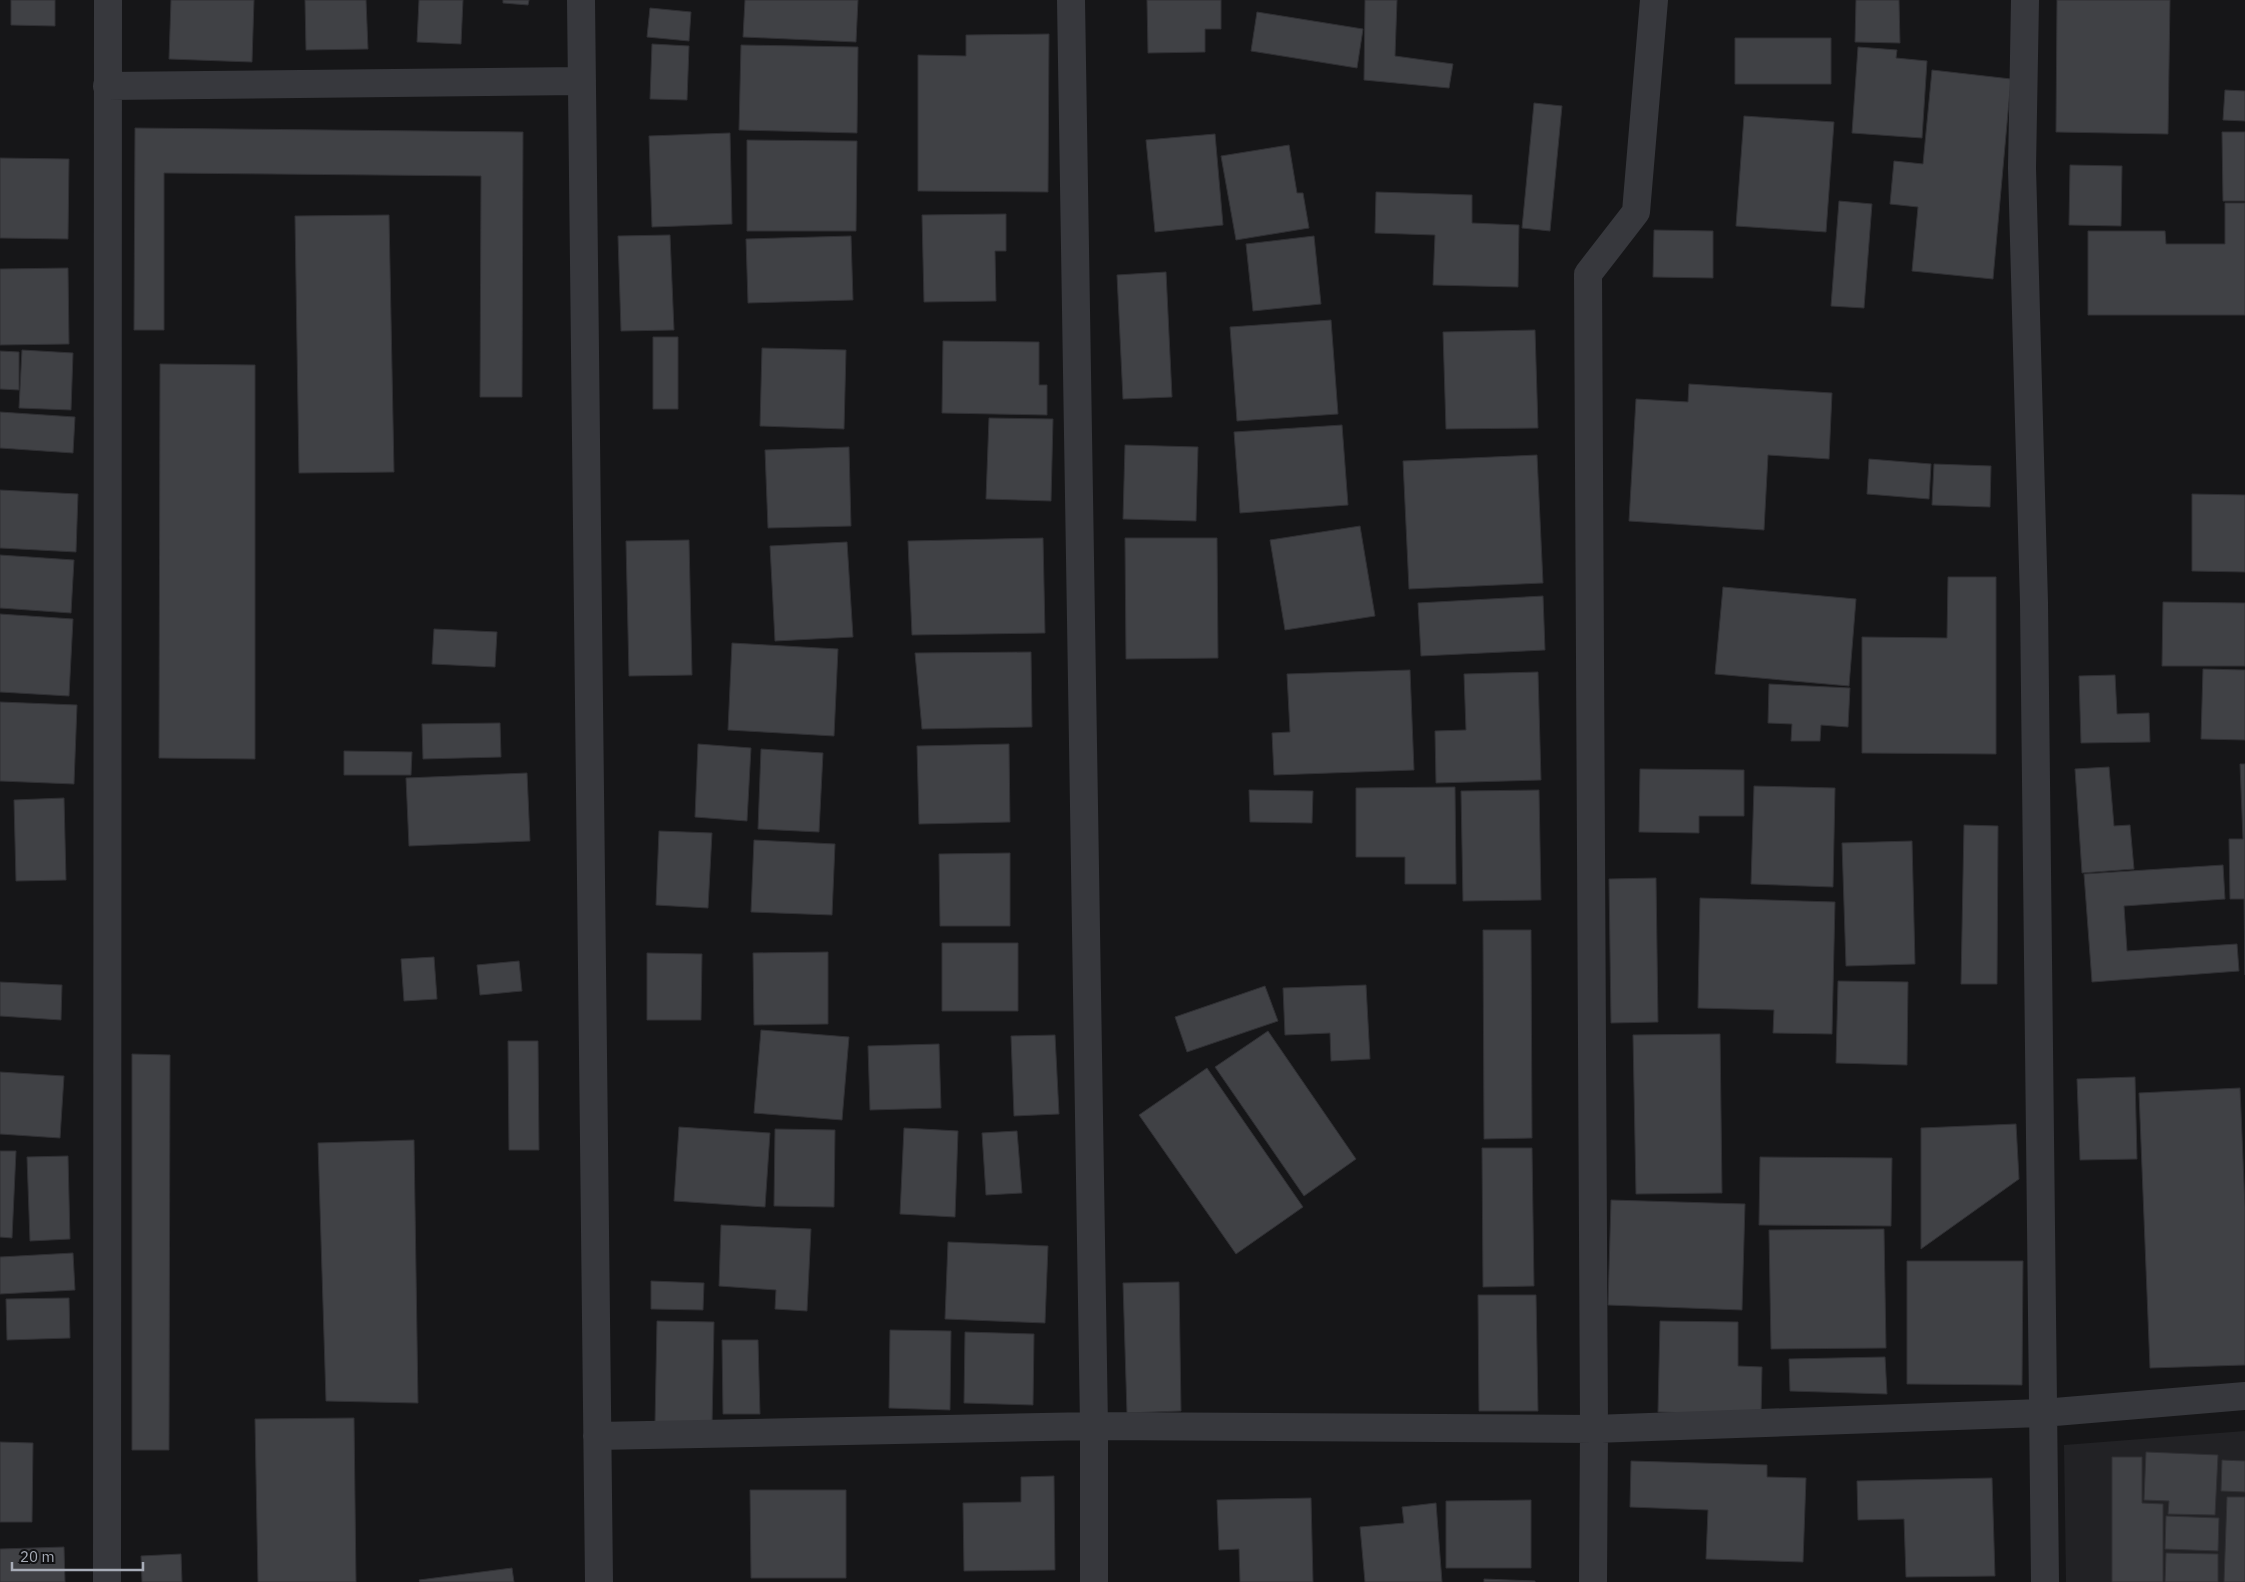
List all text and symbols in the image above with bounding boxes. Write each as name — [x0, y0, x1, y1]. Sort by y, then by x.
scale bar — [12, 1540, 144, 1572]
text: 20 m — [20, 1547, 55, 1566]

